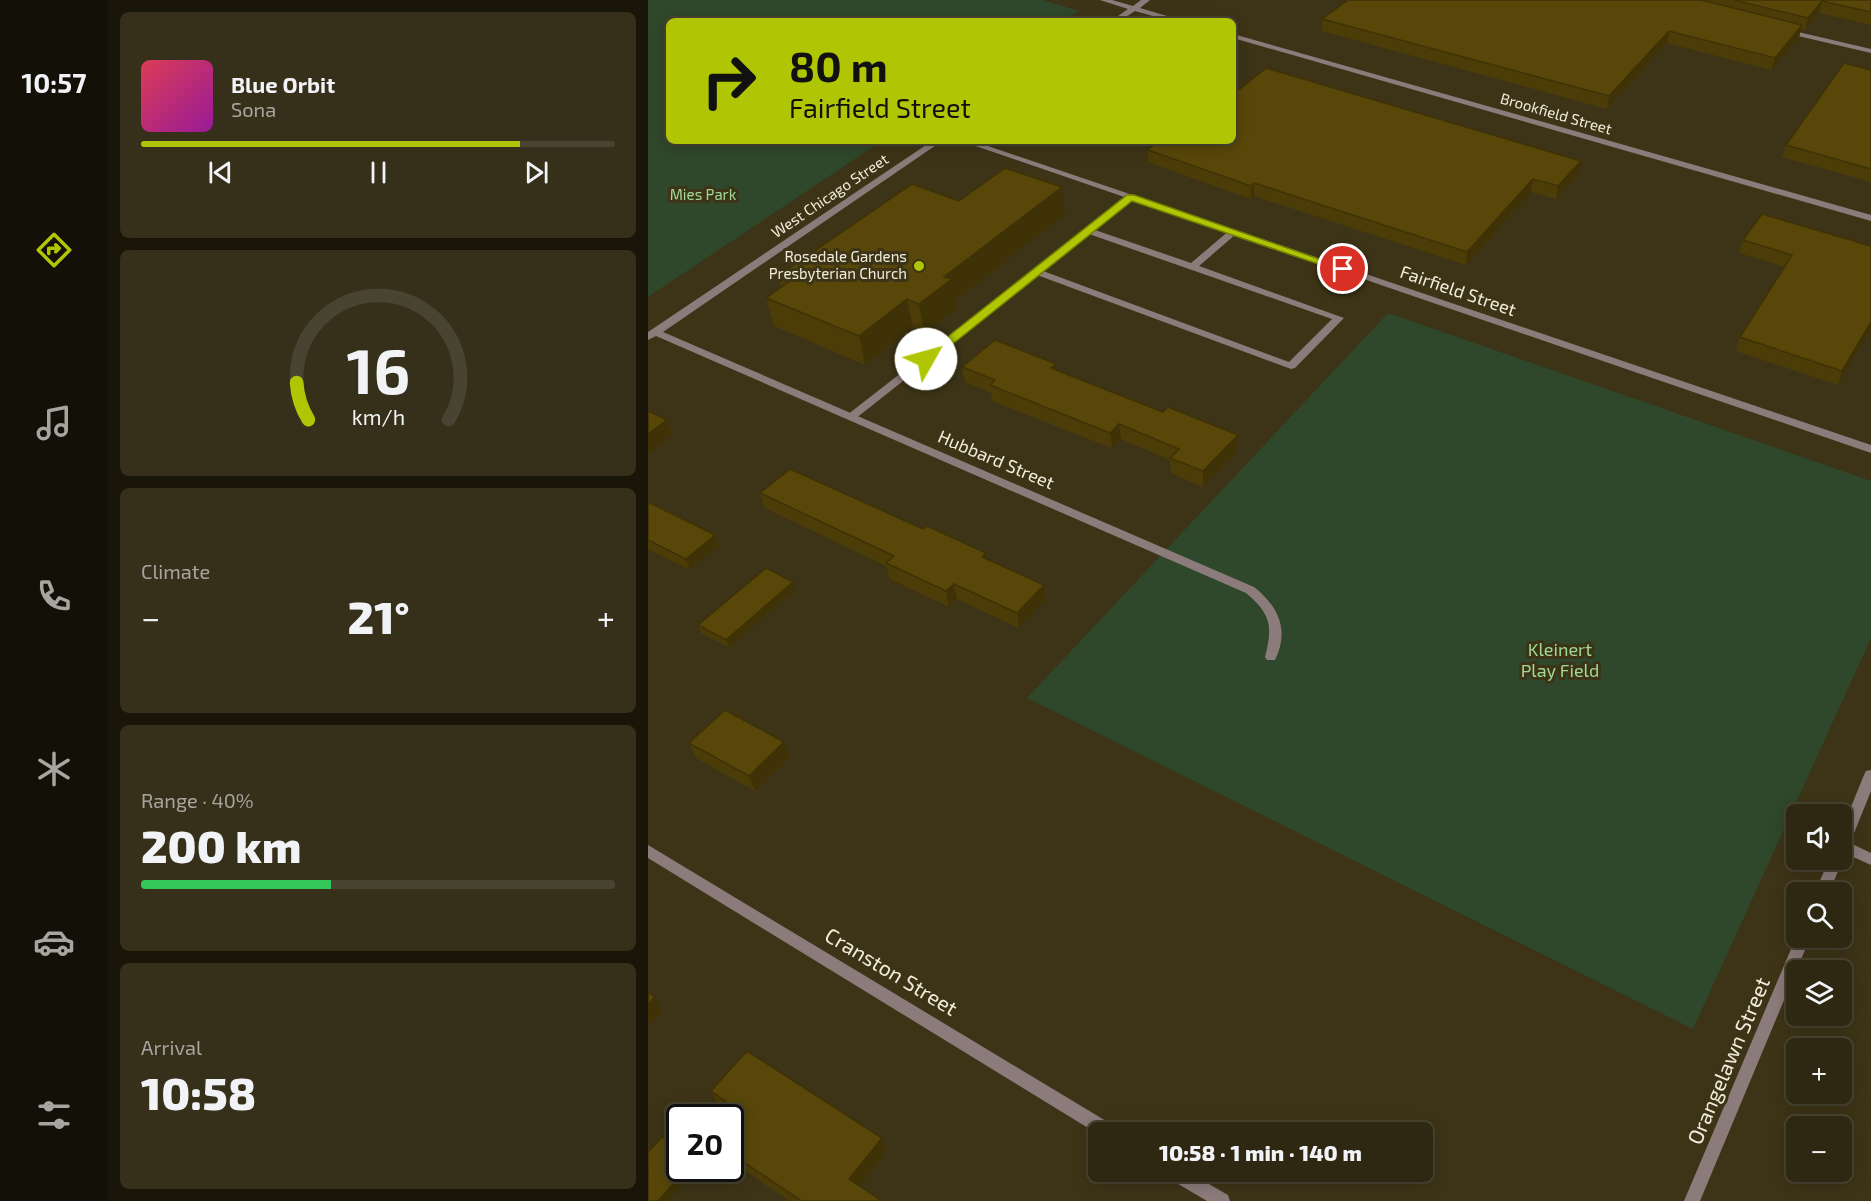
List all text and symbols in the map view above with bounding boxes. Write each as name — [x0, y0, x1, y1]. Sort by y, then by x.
text: 80 m — [789, 40, 888, 90]
icon: right — [690, 42, 768, 120]
text: 10:57 — [22, 66, 86, 98]
text: Blue Orbit — [231, 71, 335, 97]
street label: Brookfield Street — [1499, 89, 1614, 138]
text: Fairfield Street — [789, 91, 971, 123]
text: Sona — [231, 97, 276, 121]
street label: West Chicago Street — [768, 149, 892, 241]
icon: previous — [204, 156, 237, 189]
icon: pause — [362, 156, 395, 189]
icon: next — [520, 156, 553, 189]
park label: Mies Park — [670, 185, 737, 203]
icon: directions — [33, 229, 75, 271]
pin — [1317, 243, 1368, 294]
place label: Rosedale Gardens Presbyterian Church — [769, 247, 907, 282]
icon: arrive — [1326, 252, 1359, 285]
marker: Rosedale Gardens Presbyterian Church — [912, 259, 926, 273]
street label: Fairfield Street — [1397, 260, 1519, 320]
position arrow — [894, 327, 958, 391]
text: 16 — [346, 332, 410, 407]
icon: music — [33, 402, 75, 444]
text: km/h — [351, 404, 405, 429]
street label: Hubbard Street — [935, 425, 1058, 493]
text: Climate — [141, 559, 210, 583]
icon: phone — [33, 575, 75, 617]
text: 21° — [348, 589, 410, 643]
text: − — [141, 597, 160, 637]
text: + — [597, 597, 615, 637]
park label: Kleinert Play Field — [1521, 638, 1599, 681]
icon: climate — [33, 748, 75, 790]
text: Range · 40% — [141, 788, 254, 812]
map controls — [1786, 804, 1852, 1182]
button: sound — [1786, 804, 1852, 870]
text: 200 km — [141, 818, 301, 872]
button: search — [1786, 882, 1852, 948]
icon: car — [33, 921, 75, 963]
street label: Cranston Street — [821, 921, 962, 1020]
button: layers — [1786, 960, 1852, 1026]
street label: Orangelawn Street — [1681, 973, 1774, 1148]
text: Arrival — [141, 1035, 202, 1059]
button: + — [1786, 1038, 1852, 1104]
text: 10:58 — [141, 1065, 256, 1119]
icon: filters — [33, 1094, 75, 1136]
speed limit sign: 20 — [666, 1104, 744, 1182]
button: − — [1786, 1116, 1852, 1182]
text: 10:58 · 1 min · 140 m — [1159, 1139, 1362, 1165]

